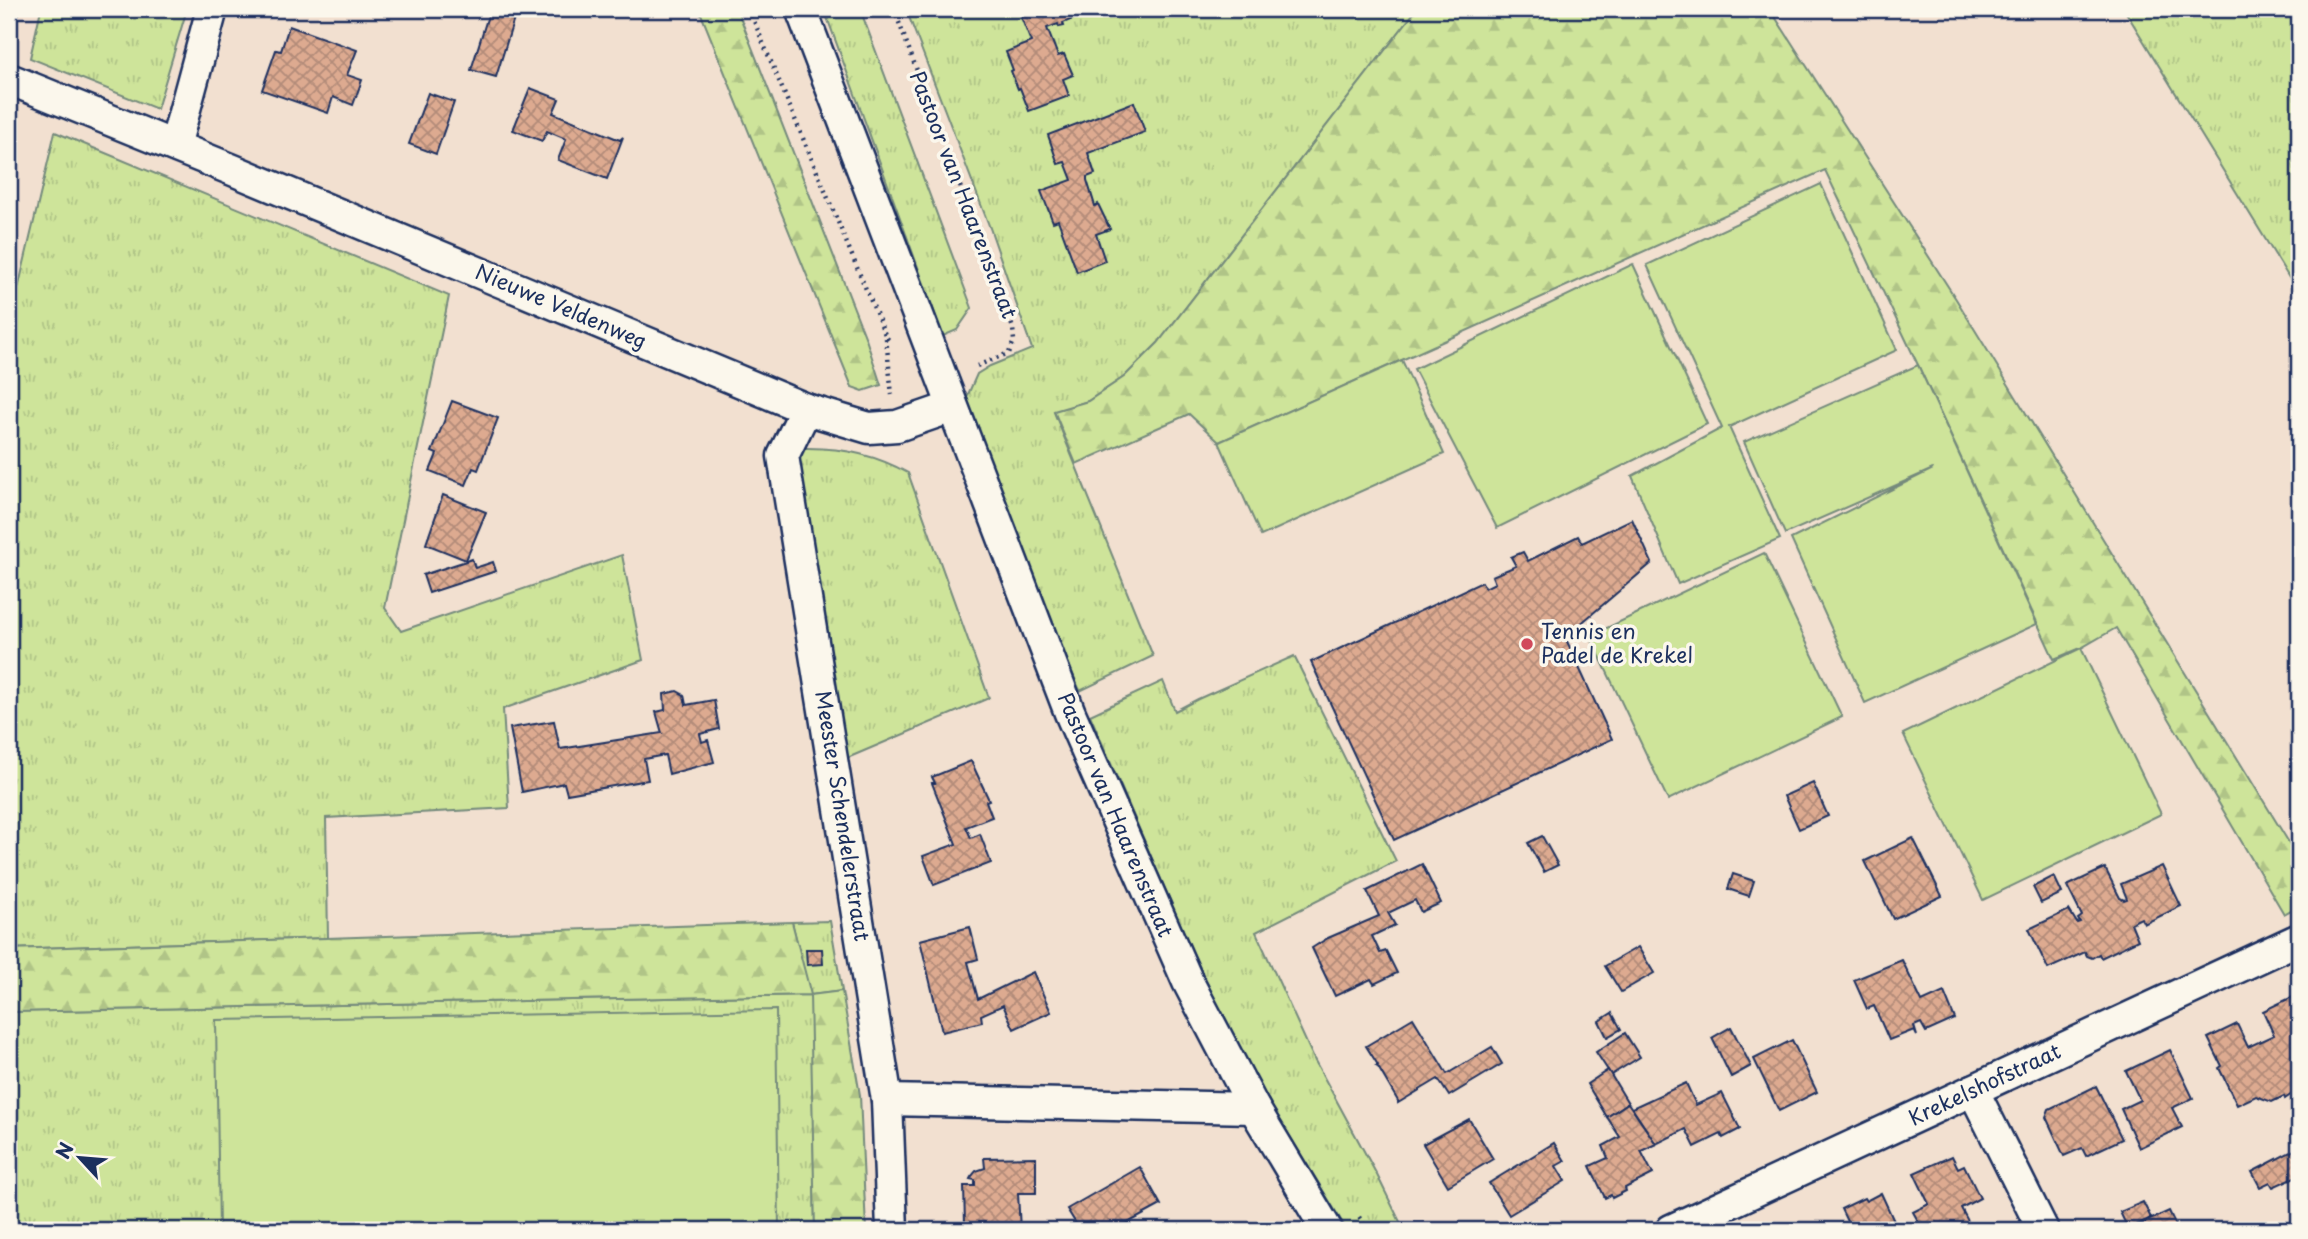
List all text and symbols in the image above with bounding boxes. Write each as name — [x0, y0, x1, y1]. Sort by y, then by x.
street label: Pastoor van Haarenstraat — [903, 66, 1027, 323]
street label: Nieuwe Veldenweg — [471, 255, 652, 356]
place label: Tennis en Padel de Krekel — [1541, 614, 1693, 670]
marker: Tennis en Padel de Krekel — [1519, 636, 1535, 652]
street label: Pastoor van Haarenstraat — [1051, 687, 1183, 942]
street label: Meester Schendelerstraat — [808, 688, 880, 943]
street label: Krekelshofstraat — [1903, 1034, 2066, 1132]
north arrow — [46, 1124, 116, 1194]
text: N — [48, 1137, 80, 1163]

